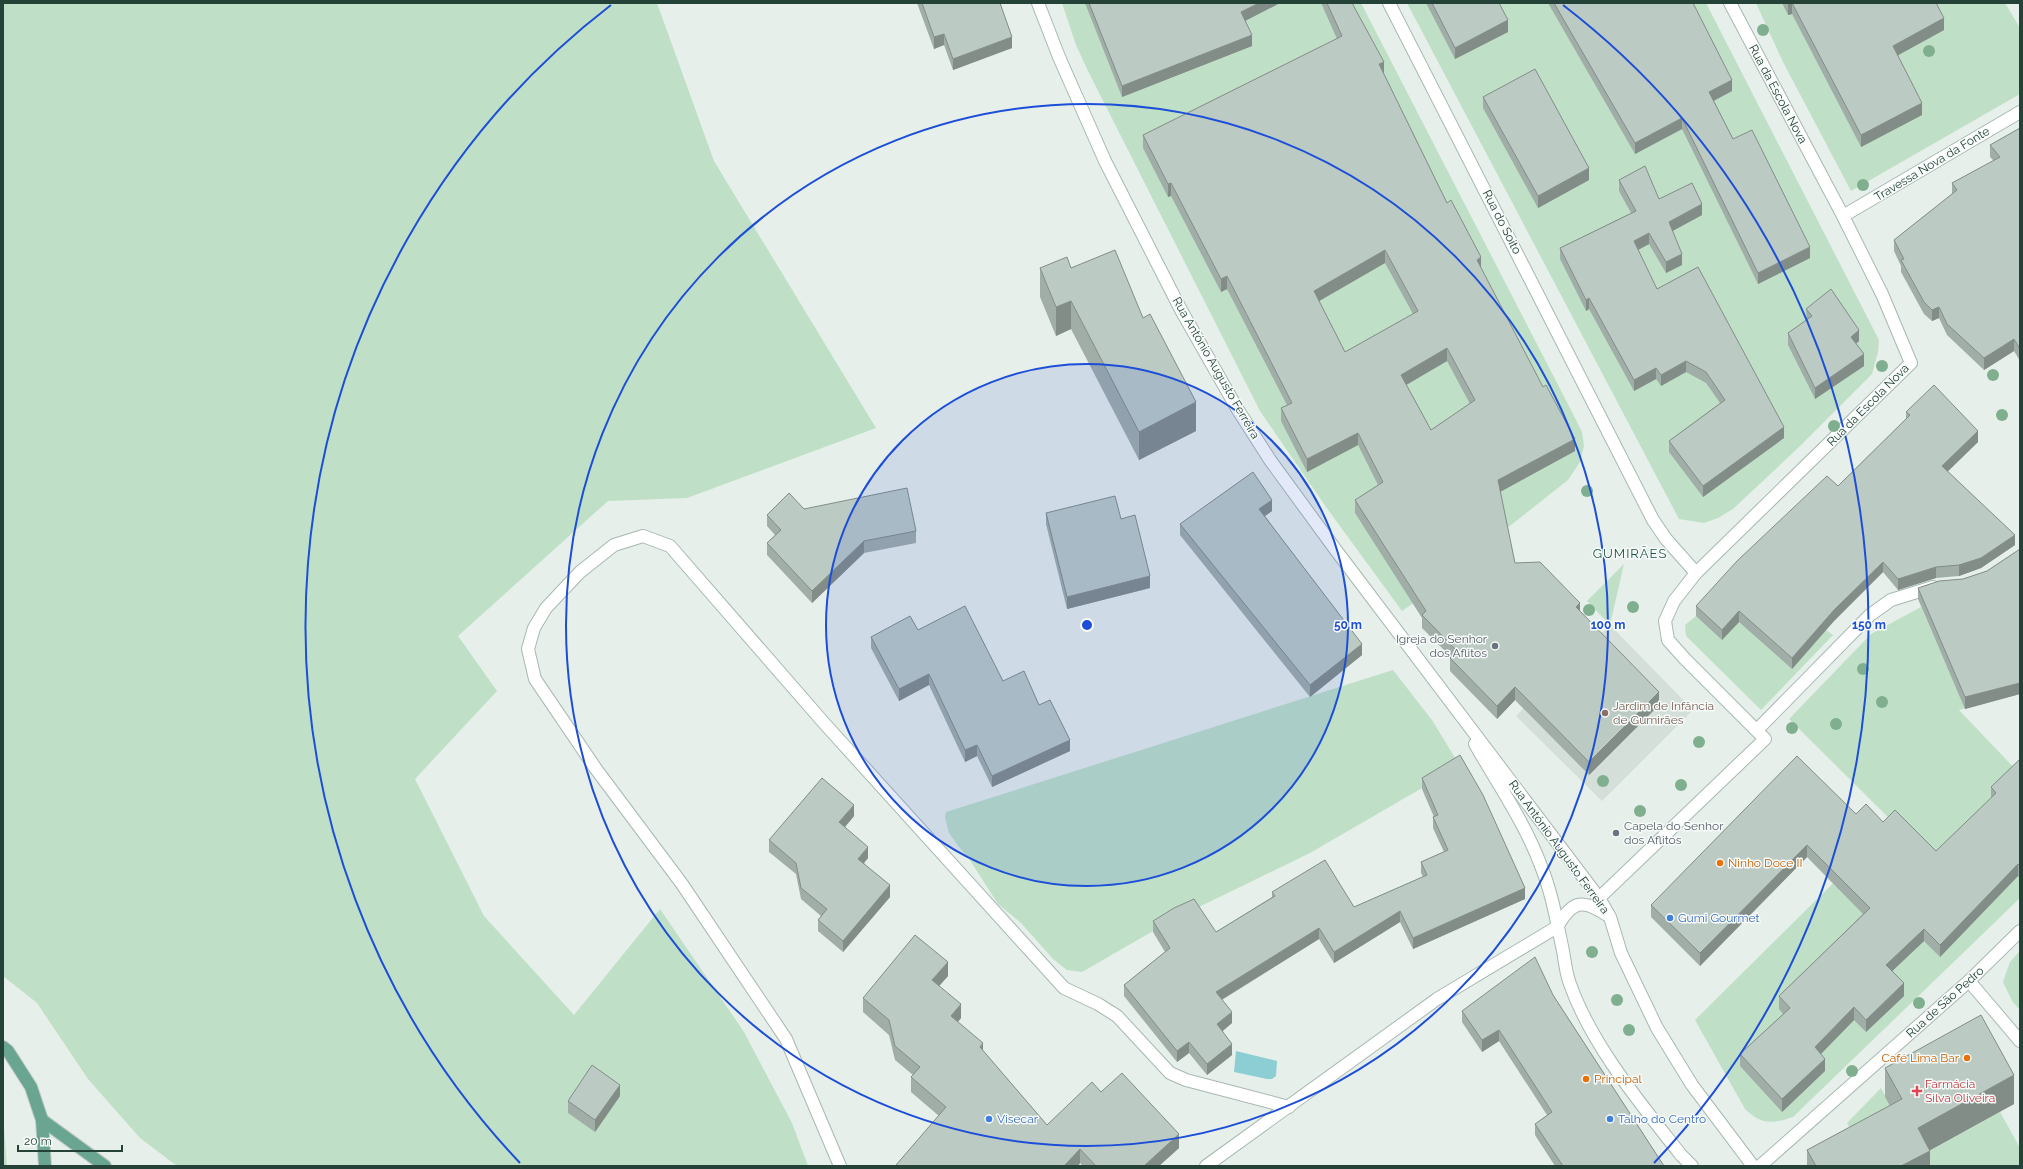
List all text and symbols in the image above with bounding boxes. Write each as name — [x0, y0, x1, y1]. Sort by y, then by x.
street label: Rua da Escola Nova — [1746, 42, 1810, 146]
street label: Travessa Nova da Fonte — [1872, 124, 1992, 204]
street label: Rua do Soito — [1480, 188, 1524, 256]
street label: Rua António Augusto Ferreira — [1170, 295, 1262, 441]
street label: Rua da Escola Nova — [1824, 361, 1912, 449]
district label: GUMIRÃES — [1593, 546, 1667, 561]
centre of rings — [1080, 618, 1094, 632]
text: 50 m — [1334, 618, 1362, 632]
text: 100 m — [1591, 618, 1625, 632]
text: 150 m — [1852, 618, 1886, 632]
place label: Igreja do Senhor dos Aflitos — [1396, 632, 1488, 660]
marker: Igreja do Senhor dos Aflitos — [1490, 641, 1500, 651]
place label: Jardim de Infância de Gumirães — [1613, 699, 1714, 727]
marker: Jardim de Infância de Gumirães — [1600, 708, 1610, 718]
street label: Rua António Augusto Ferreira — [1506, 778, 1612, 916]
place label: Capela do Senhor dos Aflitos — [1624, 819, 1724, 847]
marker: Capela do Senhor dos Aflitos — [1611, 828, 1621, 838]
place label: Ninho Doce II — [1728, 856, 1802, 870]
marker: Ninho Doce II — [1715, 858, 1725, 868]
place label: Gumi Gourmet — [1678, 911, 1760, 925]
marker: Gumi Gourmet — [1665, 913, 1675, 923]
street label: Rua de São Pedro — [1903, 964, 1987, 1040]
place label: Café Lima Bar — [1881, 1051, 1960, 1065]
marker: Café Lima Bar — [1962, 1053, 1972, 1063]
place label: Principal — [1594, 1072, 1642, 1086]
marker: Principal — [1581, 1074, 1591, 1084]
place label: Farmácia Silva Oliveira — [1925, 1077, 1995, 1105]
marker: Farmácia Silva Oliveira — [1912, 1086, 1922, 1096]
place label: Visecar — [997, 1112, 1039, 1126]
place label: Talho do Centro — [1618, 1112, 1706, 1126]
marker: Visecar — [984, 1114, 994, 1124]
marker: Talho do Centro — [1605, 1114, 1615, 1124]
scale bar — [18, 1127, 122, 1153]
text: 20 m — [24, 1134, 52, 1148]

